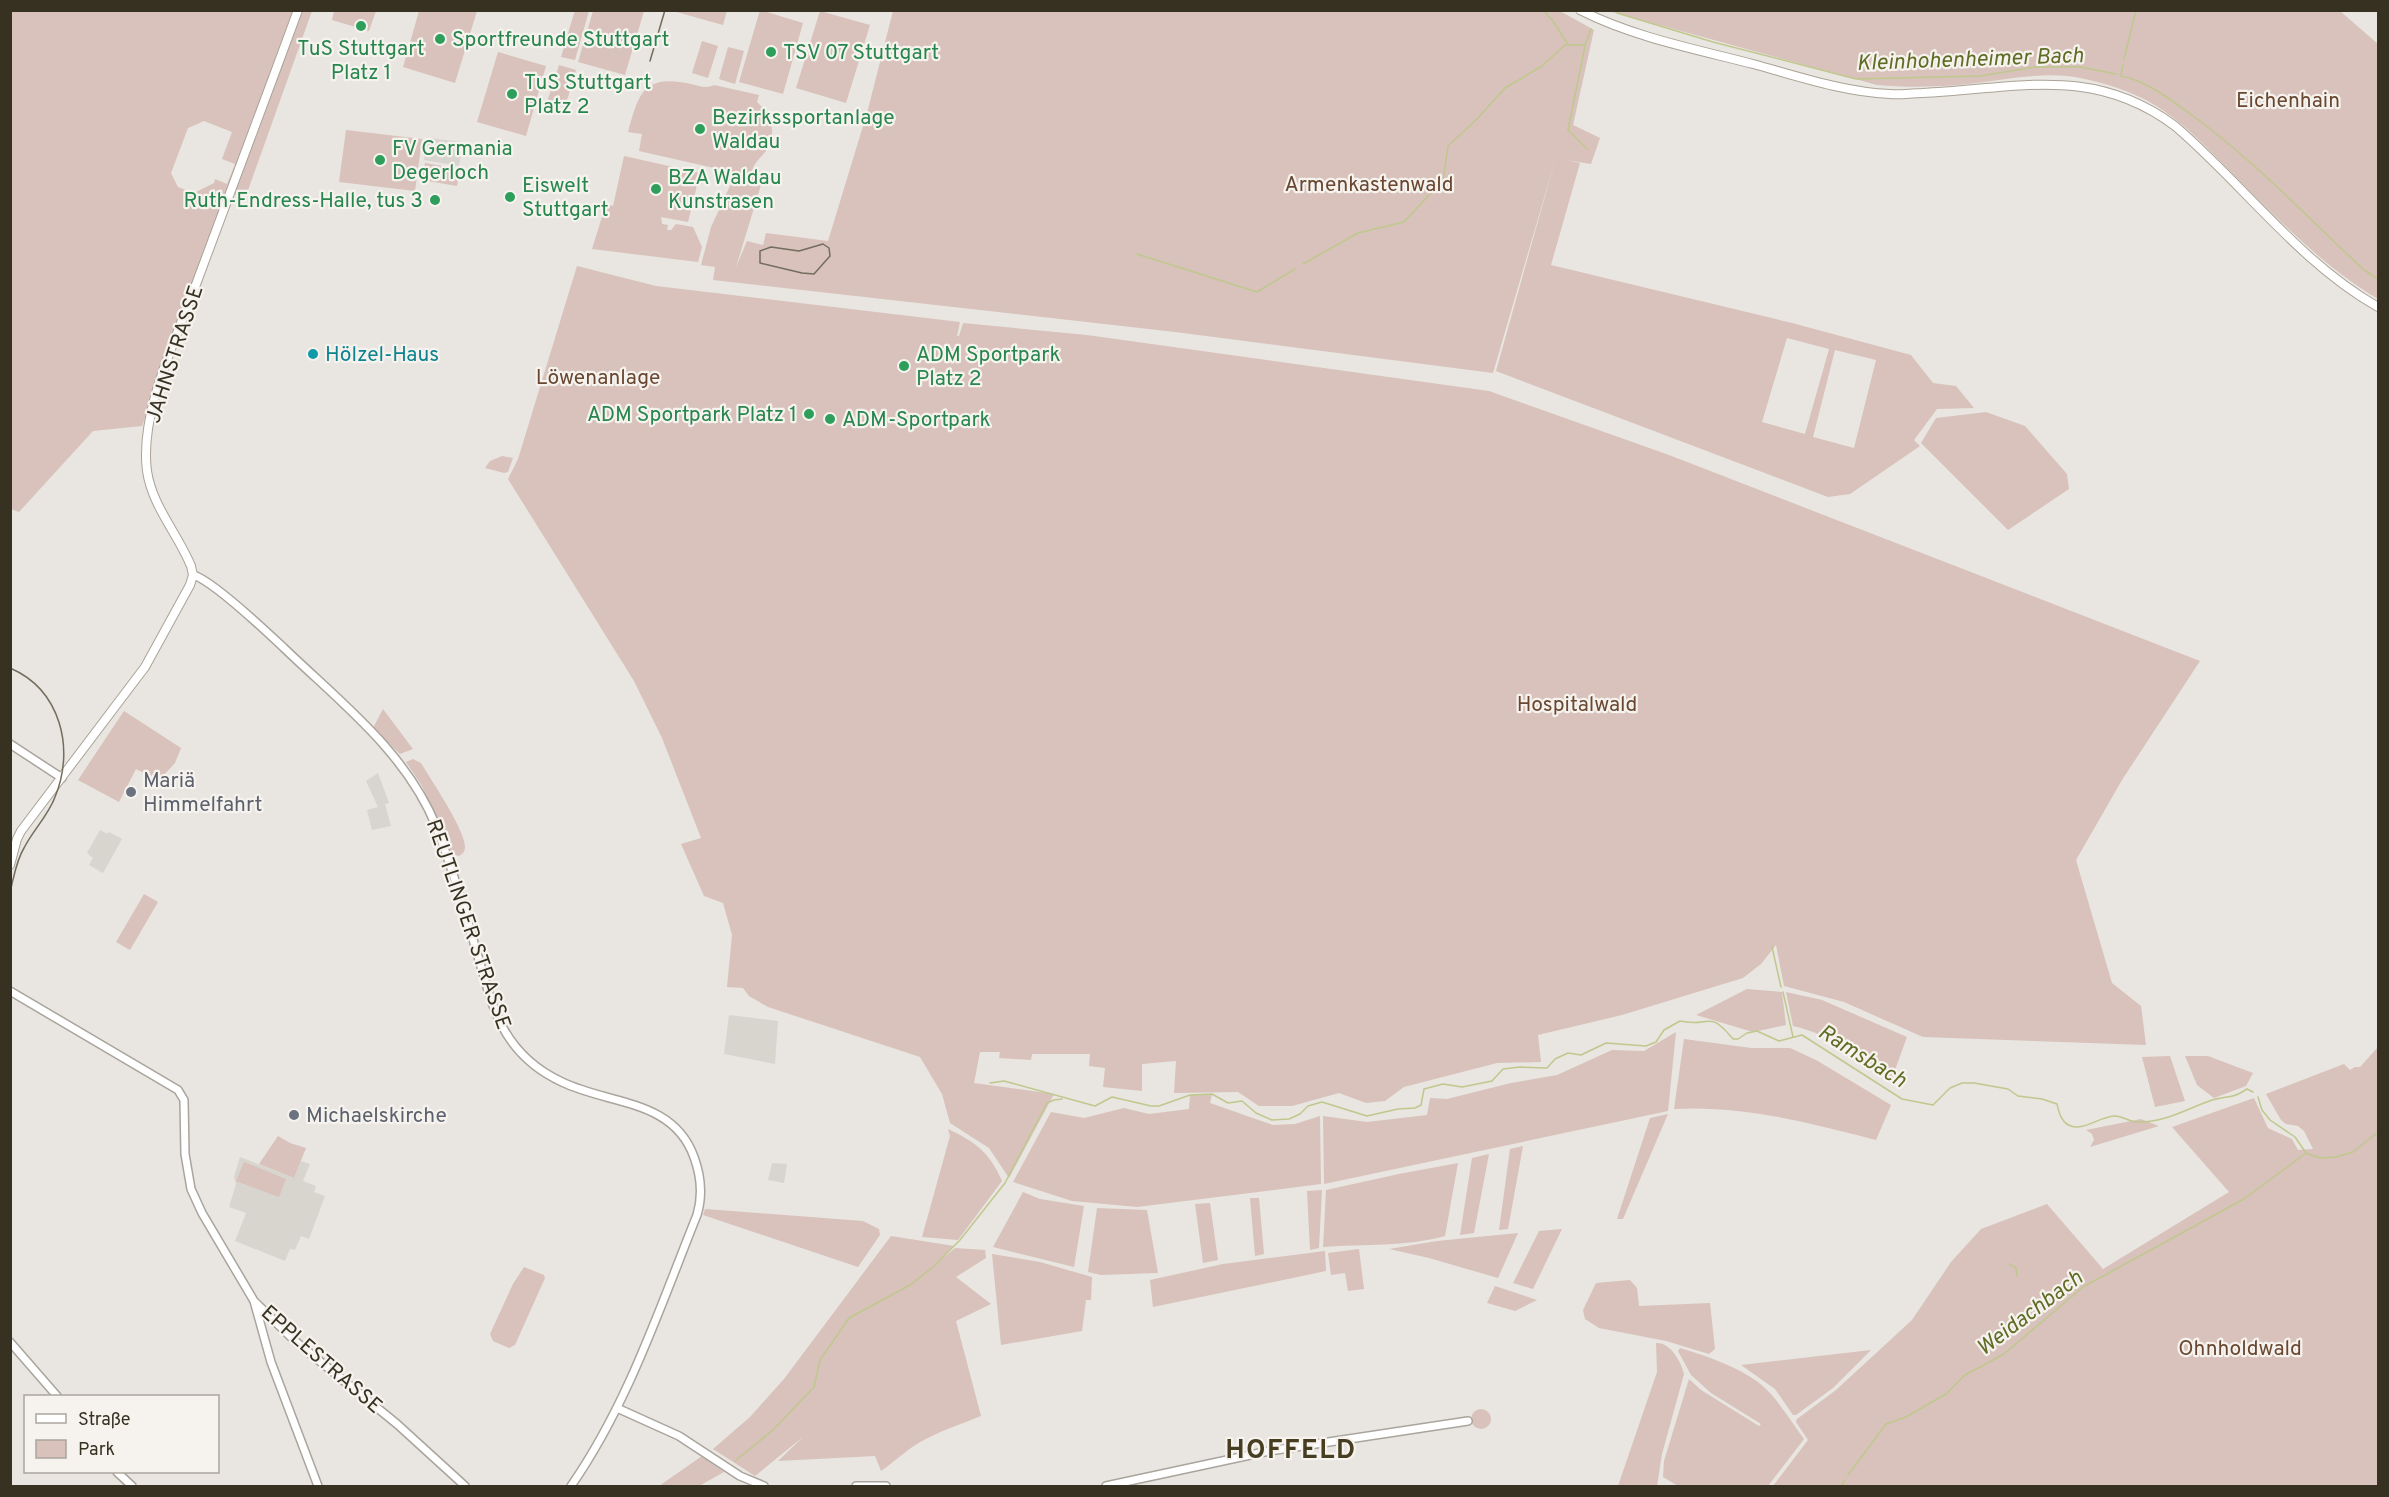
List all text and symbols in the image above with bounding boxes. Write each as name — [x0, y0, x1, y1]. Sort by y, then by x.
marker: TuS Stuttgart Platz 1 — [354, 19, 368, 33]
place label: Sportfreunde Stuttgart — [452, 27, 669, 54]
marker: Sportfreunde Stuttgart — [433, 32, 447, 46]
place label: TuS Stuttgart Platz 1 — [297, 36, 425, 87]
place label: TSV 07 Stuttgart — [783, 40, 939, 67]
water label: Kleinhohenheimer Bach — [1856, 43, 2084, 78]
marker: TSV 07 Stuttgart — [764, 45, 778, 59]
place label: TuS Stuttgart Platz 2 — [524, 70, 651, 121]
marker: TuS Stuttgart Platz 2 — [505, 87, 519, 101]
park label: Eichenhain — [2236, 88, 2340, 115]
place label: Bezirkssportanlage Waldau — [712, 105, 895, 156]
marker: Bezirkssportanlage Waldau — [693, 122, 707, 136]
place label: FV Germania Degerloch — [392, 136, 513, 187]
marker: FV Germania Degerloch — [373, 153, 387, 167]
place label: BZA Waldau Kunstrasen — [668, 165, 781, 216]
park label: Armenkastenwald — [1284, 172, 1454, 199]
place label: Eiswelt Stuttgart — [522, 173, 609, 224]
marker: BZA Waldau Kunstrasen — [649, 182, 663, 196]
place label: Ruth-Endress-Halle, tus 3 — [183, 188, 423, 215]
marker: Eiswelt Stuttgart — [503, 190, 517, 204]
marker: Ruth-Endress-Halle, tus 3 — [428, 193, 442, 207]
street label: JAHNSTRASSE — [140, 282, 210, 427]
place label: Hölzel-Haus — [325, 342, 439, 369]
place label: ADM Sportpark Platz 2 — [916, 342, 1061, 393]
marker: Hölzel-Haus — [306, 347, 320, 361]
marker: ADM Sportpark Platz 2 — [897, 359, 911, 373]
park label: Löwenanlage — [536, 365, 660, 392]
place label: ADM Sportpark Platz 1 — [587, 402, 797, 429]
marker: ADM Sportpark Platz 1 — [802, 407, 816, 421]
place label: ADM-Sportpark — [842, 407, 991, 434]
marker: ADM-Sportpark — [823, 412, 837, 426]
park label: Hospitalwald — [1517, 692, 1637, 719]
place label: Mariä Himmelfahrt — [143, 768, 263, 819]
marker: Mariä Himmelfahrt — [124, 785, 138, 799]
street label: REUTLINGER STRASSE — [419, 816, 516, 1033]
water label: Ramsbach — [1812, 1019, 1911, 1095]
place label: Michaelskirche — [306, 1103, 447, 1130]
marker: Michaelskirche — [287, 1108, 301, 1122]
water label: Weidachbach — [1972, 1265, 2089, 1363]
street label: EPPLESTRASSE — [255, 1300, 387, 1420]
park label: Ohnholdwald — [2178, 1336, 2302, 1363]
legend — [24, 1395, 219, 1473]
text: Straße — [78, 1409, 130, 1432]
district label: HOFFELD — [1225, 1434, 1357, 1468]
text: Park — [78, 1439, 115, 1462]

